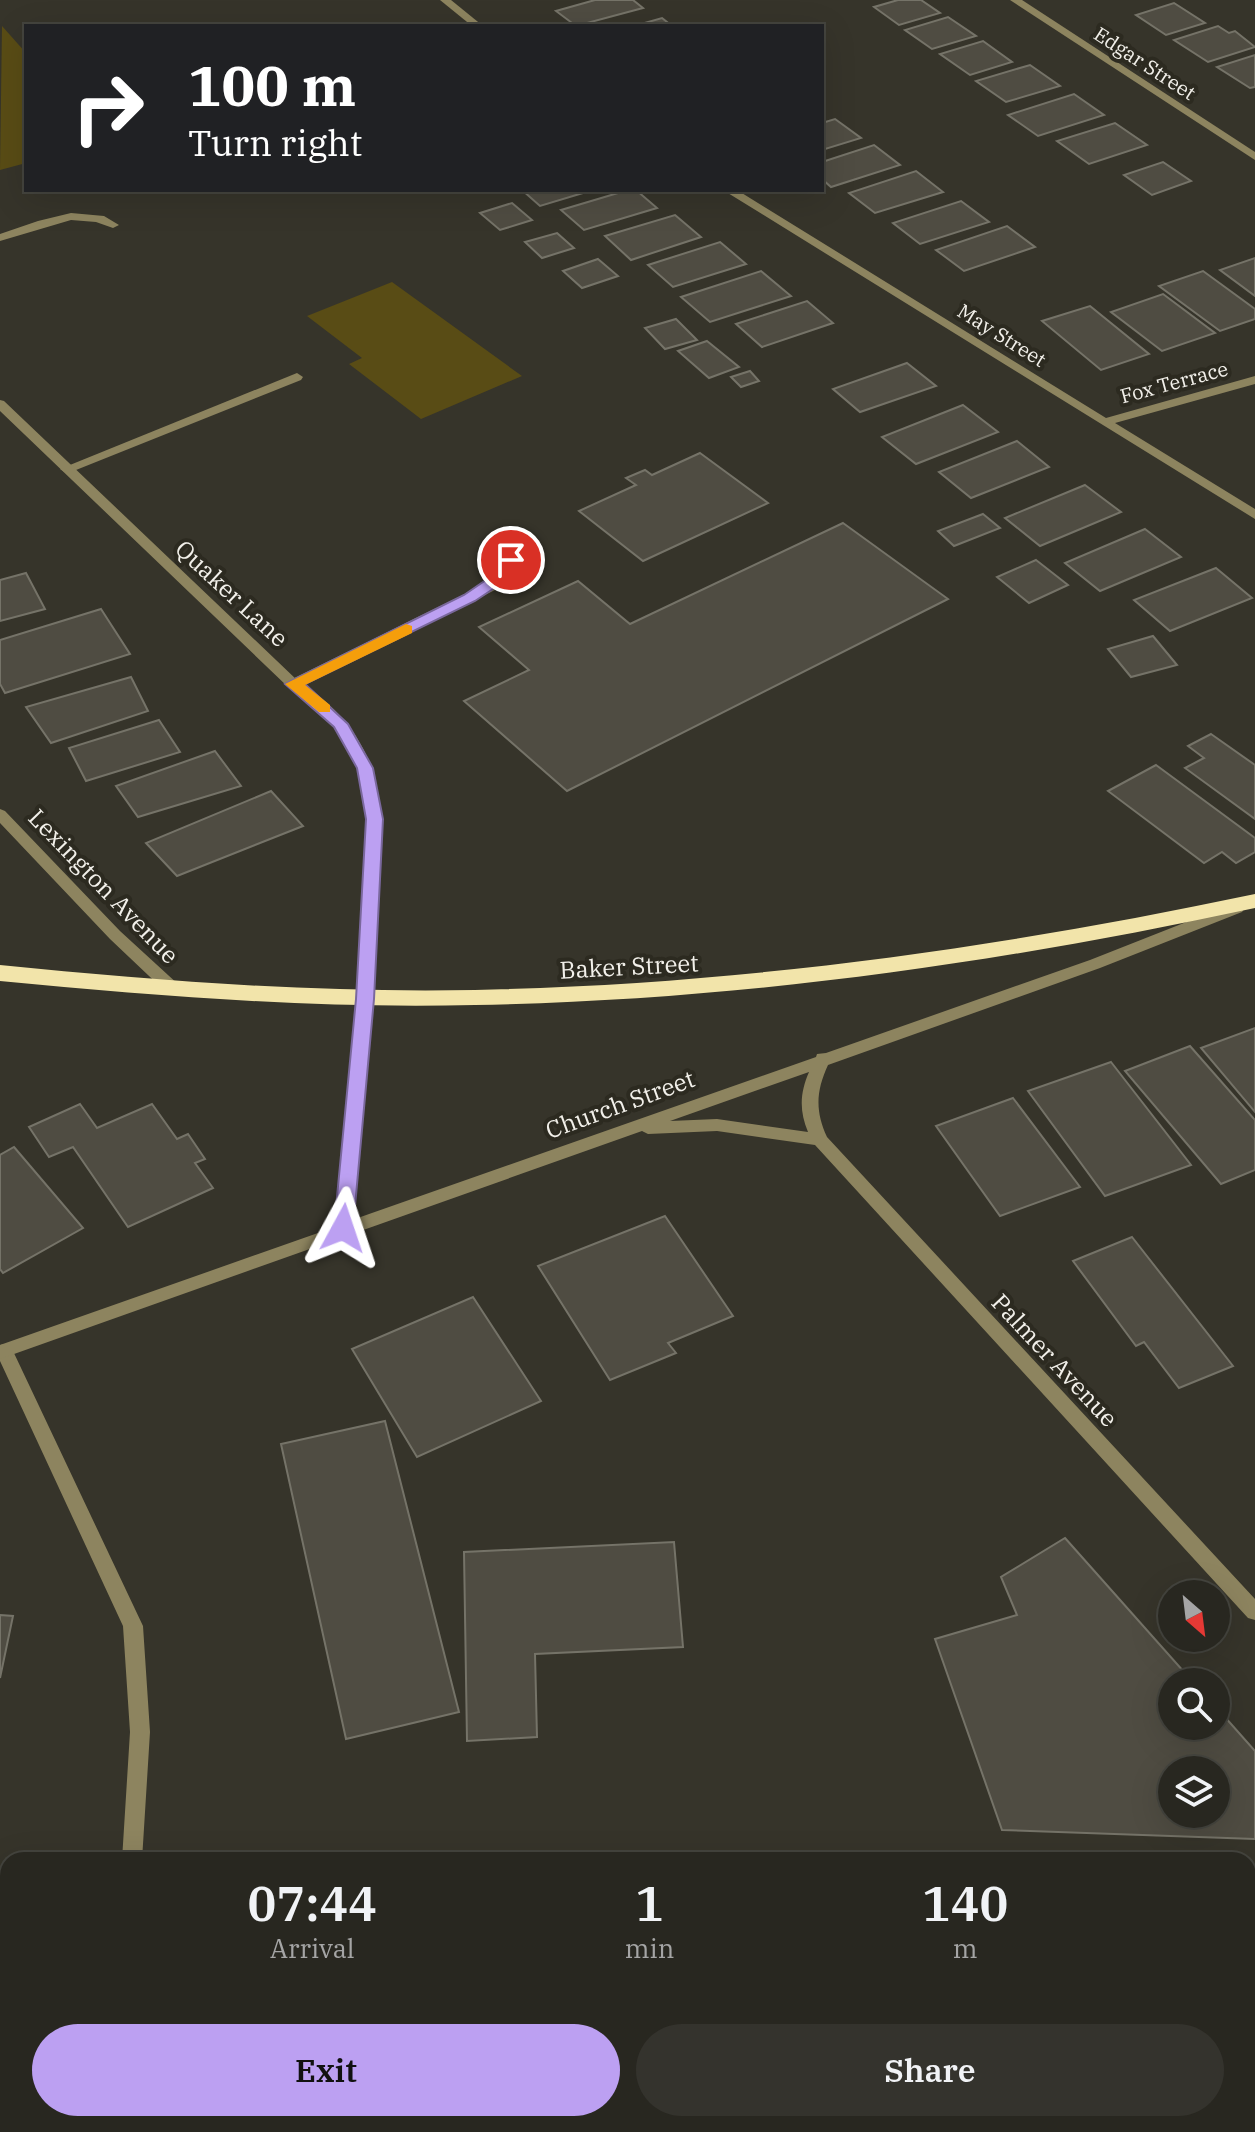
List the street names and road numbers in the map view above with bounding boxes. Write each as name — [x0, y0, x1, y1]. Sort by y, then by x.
street label: Edgar Street — [1089, 20, 1201, 106]
street label: May Street — [953, 297, 1051, 373]
street label: Fox Terrace — [1117, 355, 1231, 409]
street label: Quaker Lane — [169, 532, 295, 654]
street label: Lexington Avenue — [22, 802, 186, 970]
street label: Baker Street — [559, 946, 699, 986]
street label: Church Street — [541, 1062, 699, 1146]
street label: Palmer Avenue — [985, 1286, 1125, 1434]

